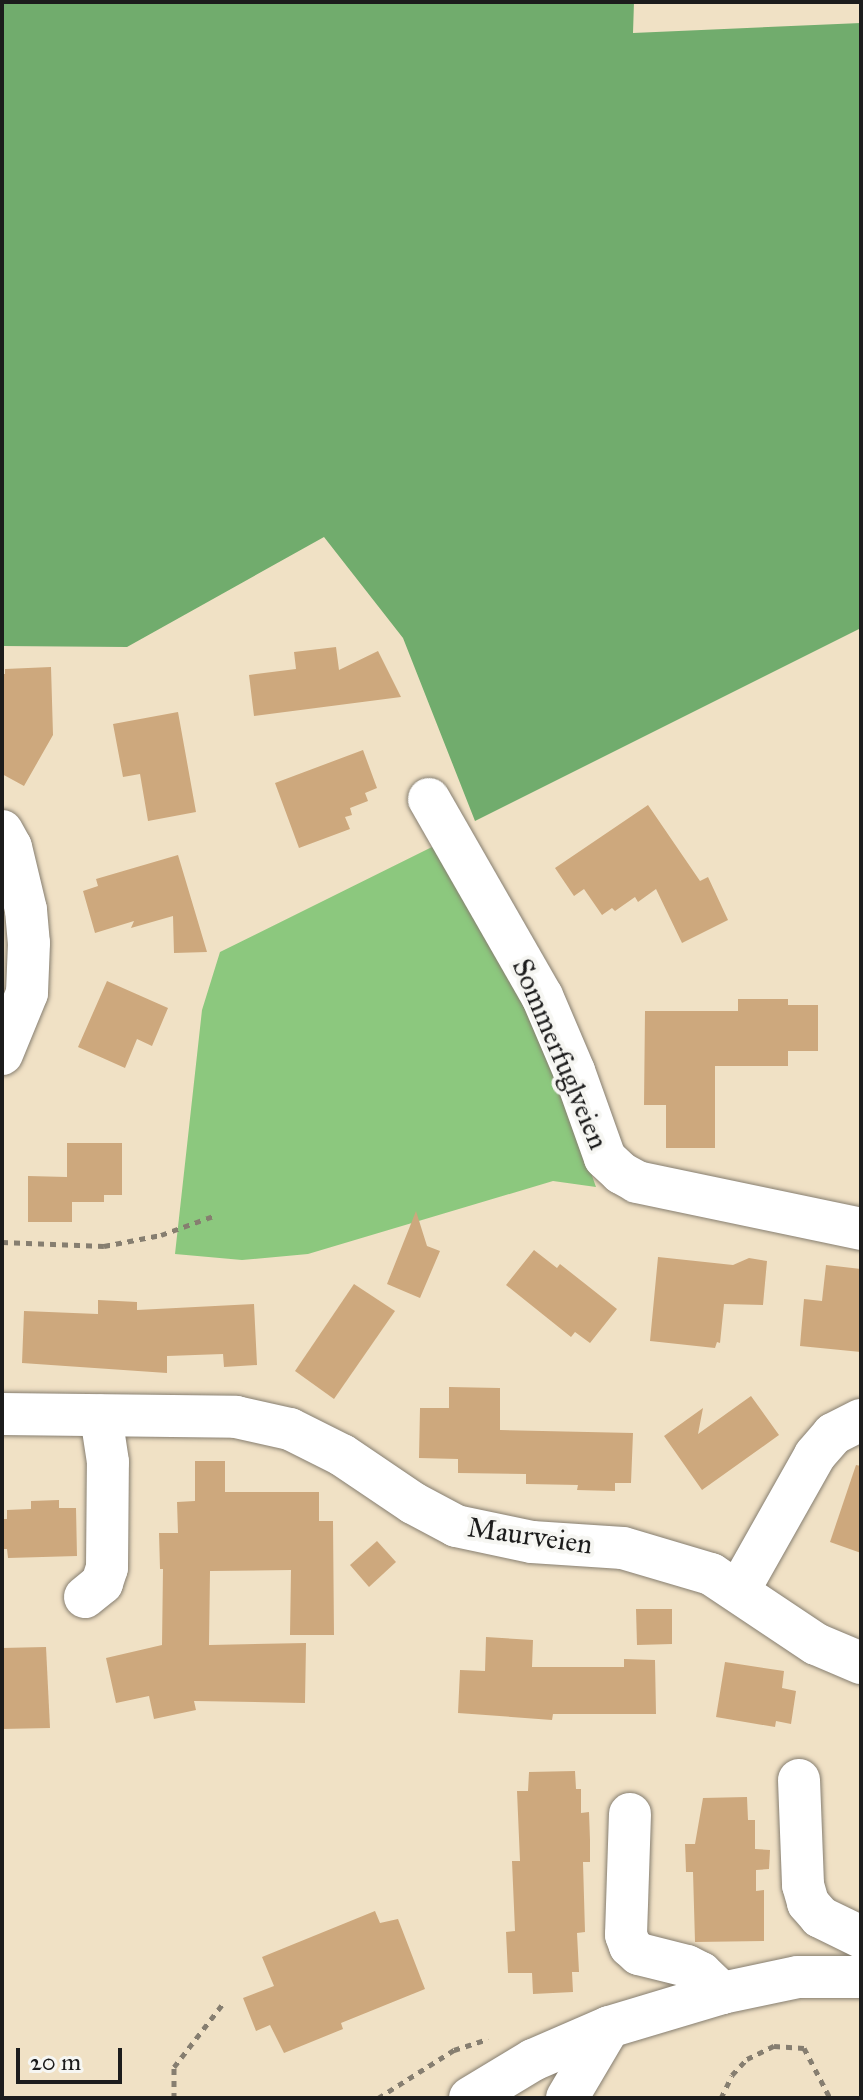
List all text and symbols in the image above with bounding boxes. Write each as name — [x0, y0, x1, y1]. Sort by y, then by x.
street label: Sommerfuglveien — [505, 954, 615, 1154]
street label: Maurveien — [465, 1511, 595, 1561]
scale bar — [20, 2032, 126, 2082]
text: 20 m — [30, 2047, 81, 2077]

